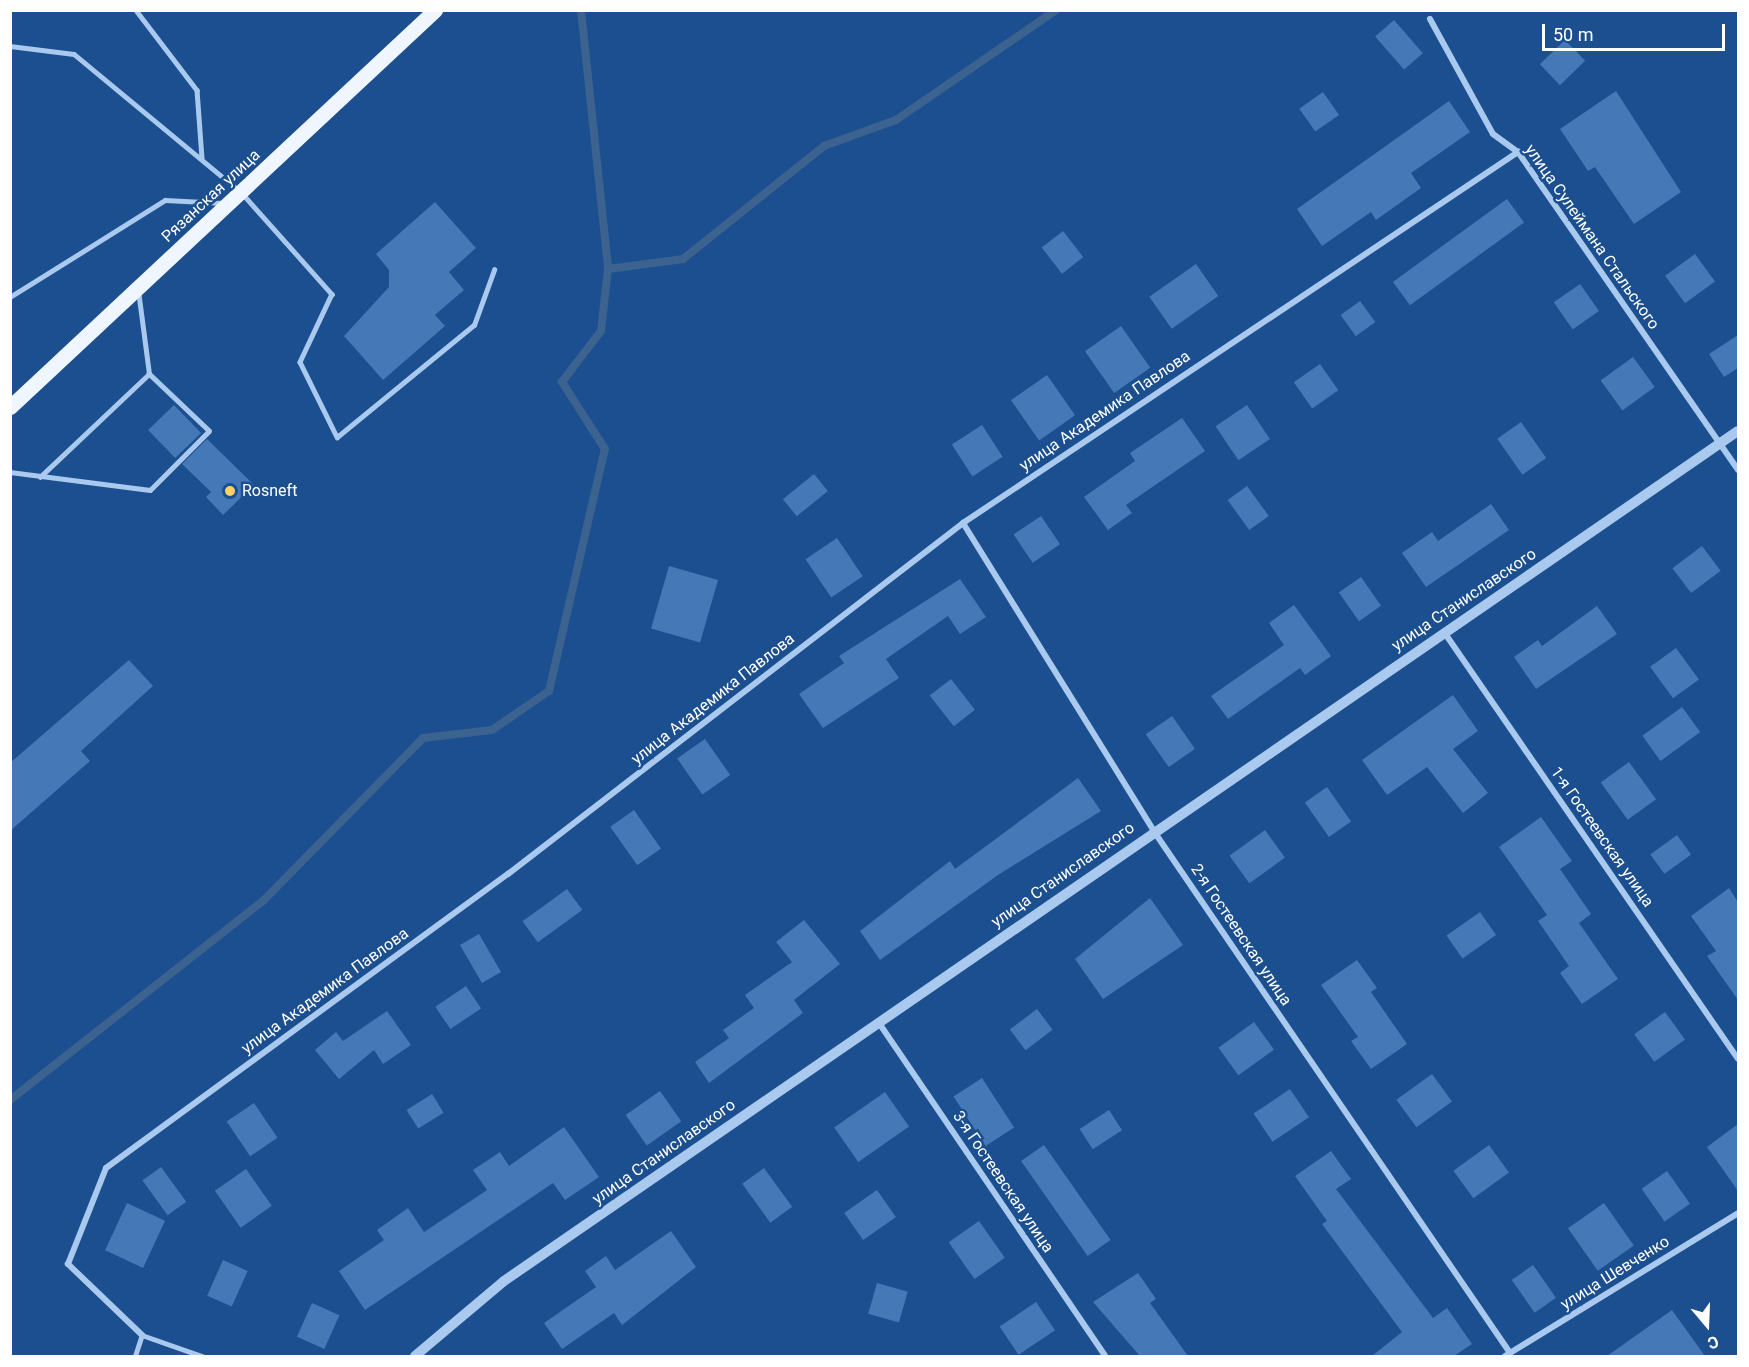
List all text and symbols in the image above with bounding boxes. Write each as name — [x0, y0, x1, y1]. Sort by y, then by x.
scale bar — [1545, 12, 1728, 50]
text: 50 m — [1553, 24, 1593, 45]
street label: улица Сулеймана Стальского — [1521, 141, 1663, 333]
street label: Рязанская улица — [158, 146, 264, 246]
street label: улица Академика Павлова — [1016, 347, 1194, 475]
place label: Rosneft — [242, 481, 297, 501]
marker: Rosneft — [223, 484, 237, 498]
street label: улица Станиславского — [1388, 544, 1540, 656]
street label: улица Академика Павлова — [628, 629, 798, 769]
street label: 1-я Гостеевская улица — [1546, 763, 1658, 911]
street label: улица Станиславского — [988, 818, 1138, 932]
street label: 2-я Гостеевская улица — [1186, 861, 1296, 1009]
street label: улица Академика Павлова — [238, 924, 412, 1058]
street label: улица Станиславского — [589, 1095, 739, 1209]
street label: 3-я Гостеевская улица — [948, 1108, 1058, 1256]
street label: улица Шевченко — [1557, 1232, 1673, 1314]
north arrow — [1677, 1295, 1737, 1355]
text: С — [1705, 1332, 1721, 1353]

